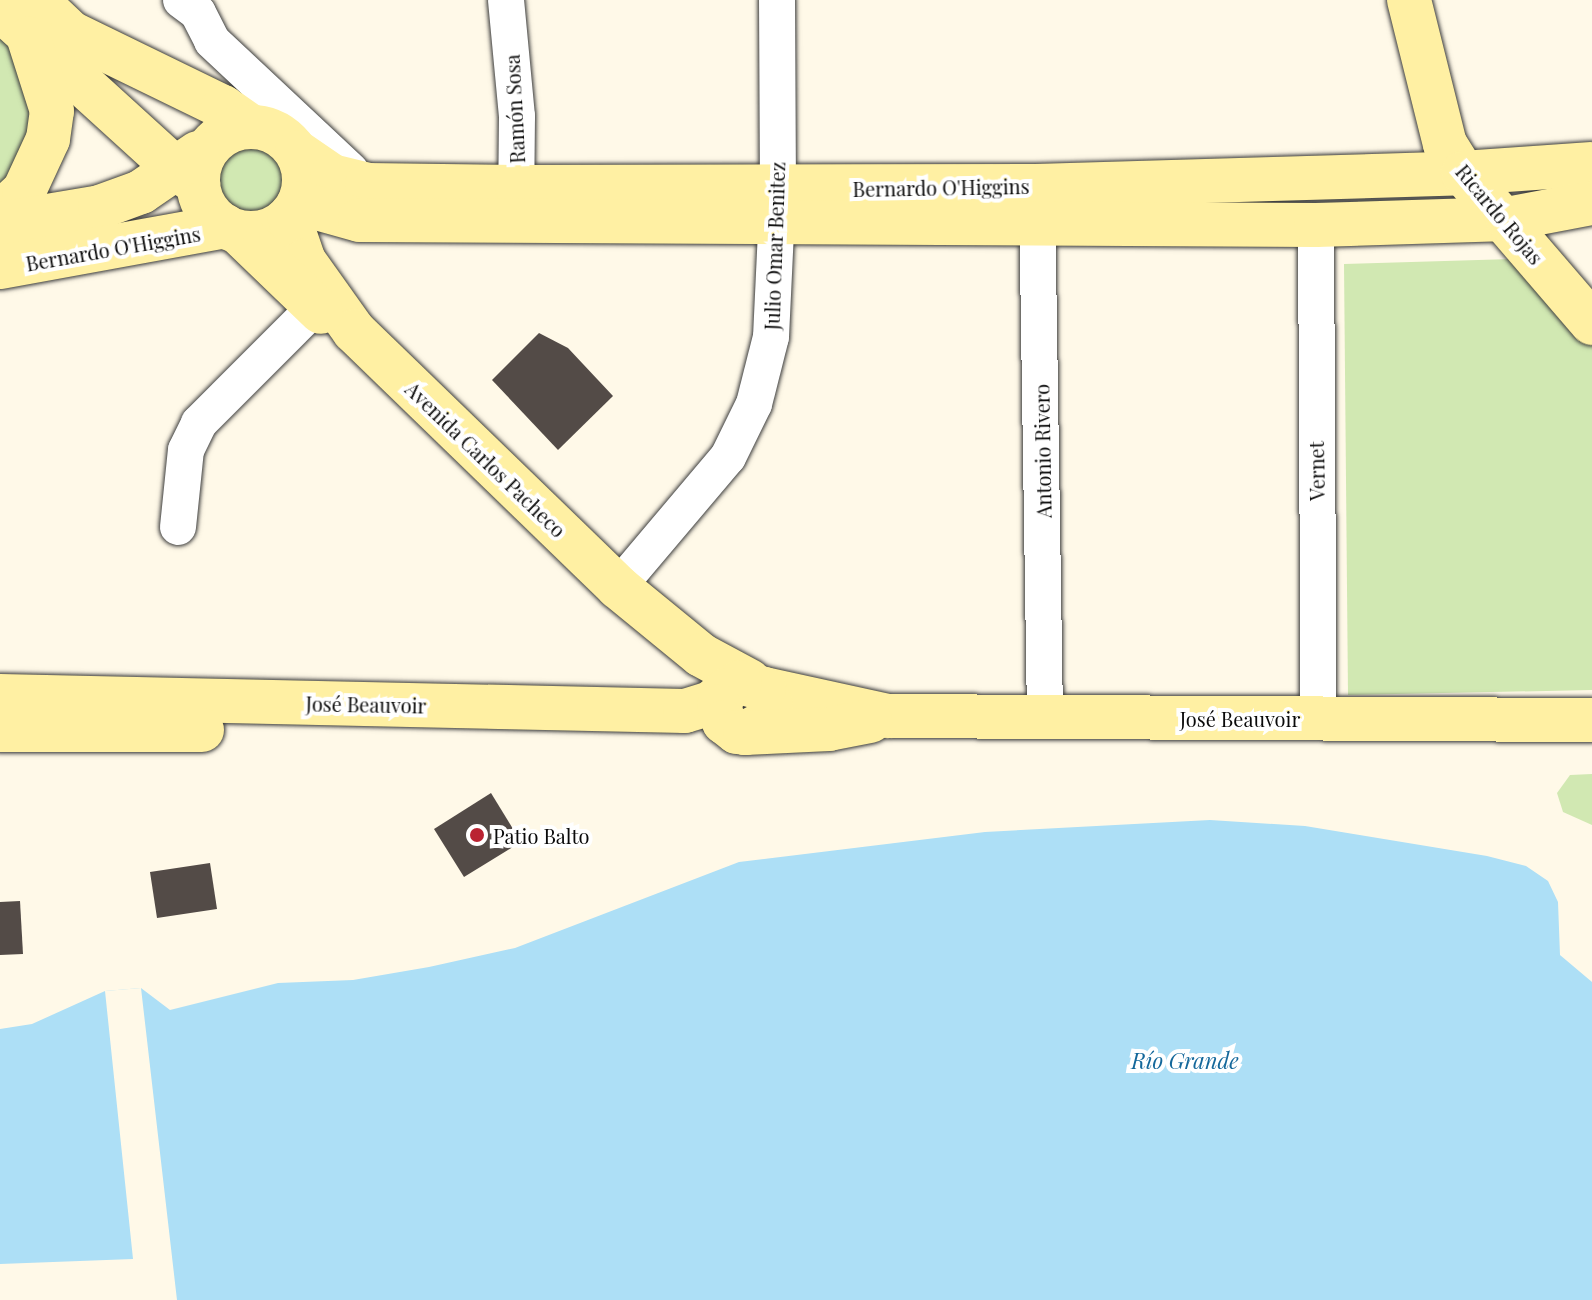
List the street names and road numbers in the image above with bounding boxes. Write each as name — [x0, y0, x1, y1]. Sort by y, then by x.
street label: Ramón Sosa — [499, 54, 529, 164]
street label: Ricardo Rojas — [1451, 159, 1549, 269]
street label: Julio Omar Benitez — [759, 161, 789, 331]
street label: Bernardo O'Higgins — [852, 173, 1030, 201]
street label: Bernardo O'Higgins — [24, 221, 202, 275]
street label: Avenida Carlos Pacheco — [401, 376, 571, 542]
street label: Antonio Rivero — [1029, 384, 1055, 518]
street label: Vernet — [1303, 441, 1329, 501]
street label: José Beauvoir — [305, 691, 427, 717]
street label: José Beauvoir — [1180, 706, 1300, 730]

